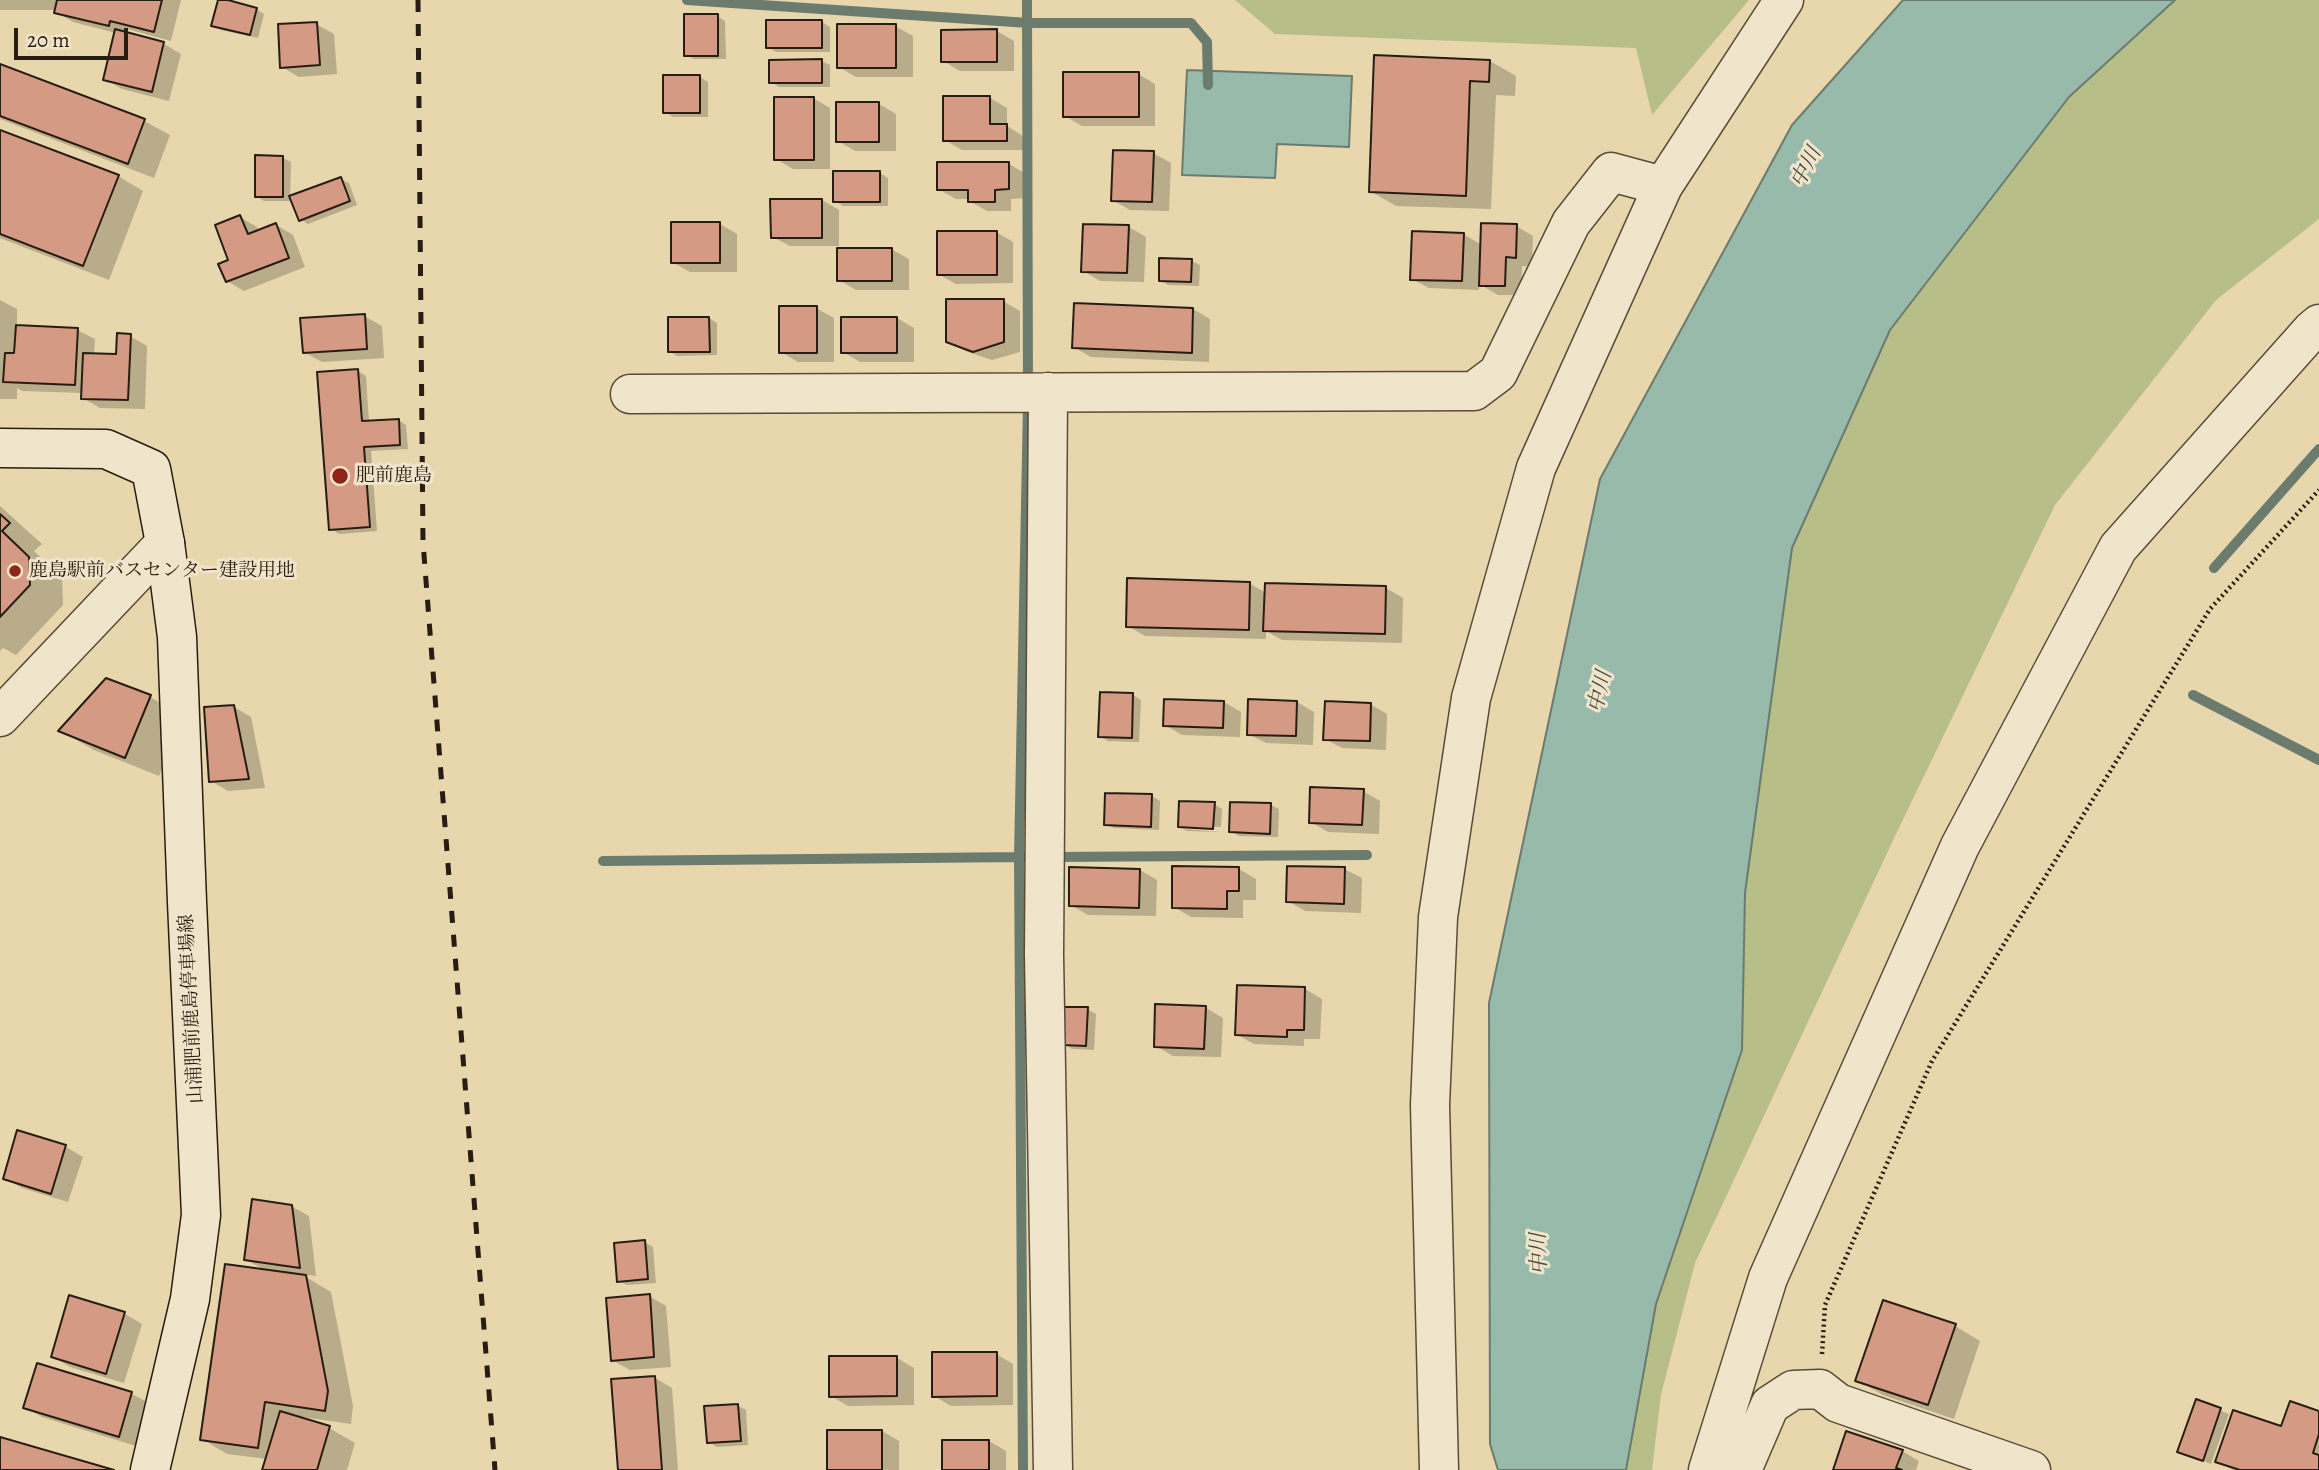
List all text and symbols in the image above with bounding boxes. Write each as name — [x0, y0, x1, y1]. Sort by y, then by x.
scale bar — [18, 14, 131, 58]
text: 20 m — [27, 26, 70, 54]
water label: 中川 — [1786, 144, 1828, 192]
place label: 肥前鹿島 — [356, 465, 432, 487]
marker: 肥前鹿島 — [330, 466, 350, 486]
place label: 鹿島駅前バスセンター建設用地 — [29, 560, 295, 582]
marker: 鹿島駅前バスセンター建設用地 — [7, 563, 23, 579]
water label: 中川 — [1584, 669, 1618, 715]
street label: 山浦肥前鹿島停車場線 — [176, 914, 208, 1104]
water label: 中川 — [1527, 1233, 1553, 1275]

